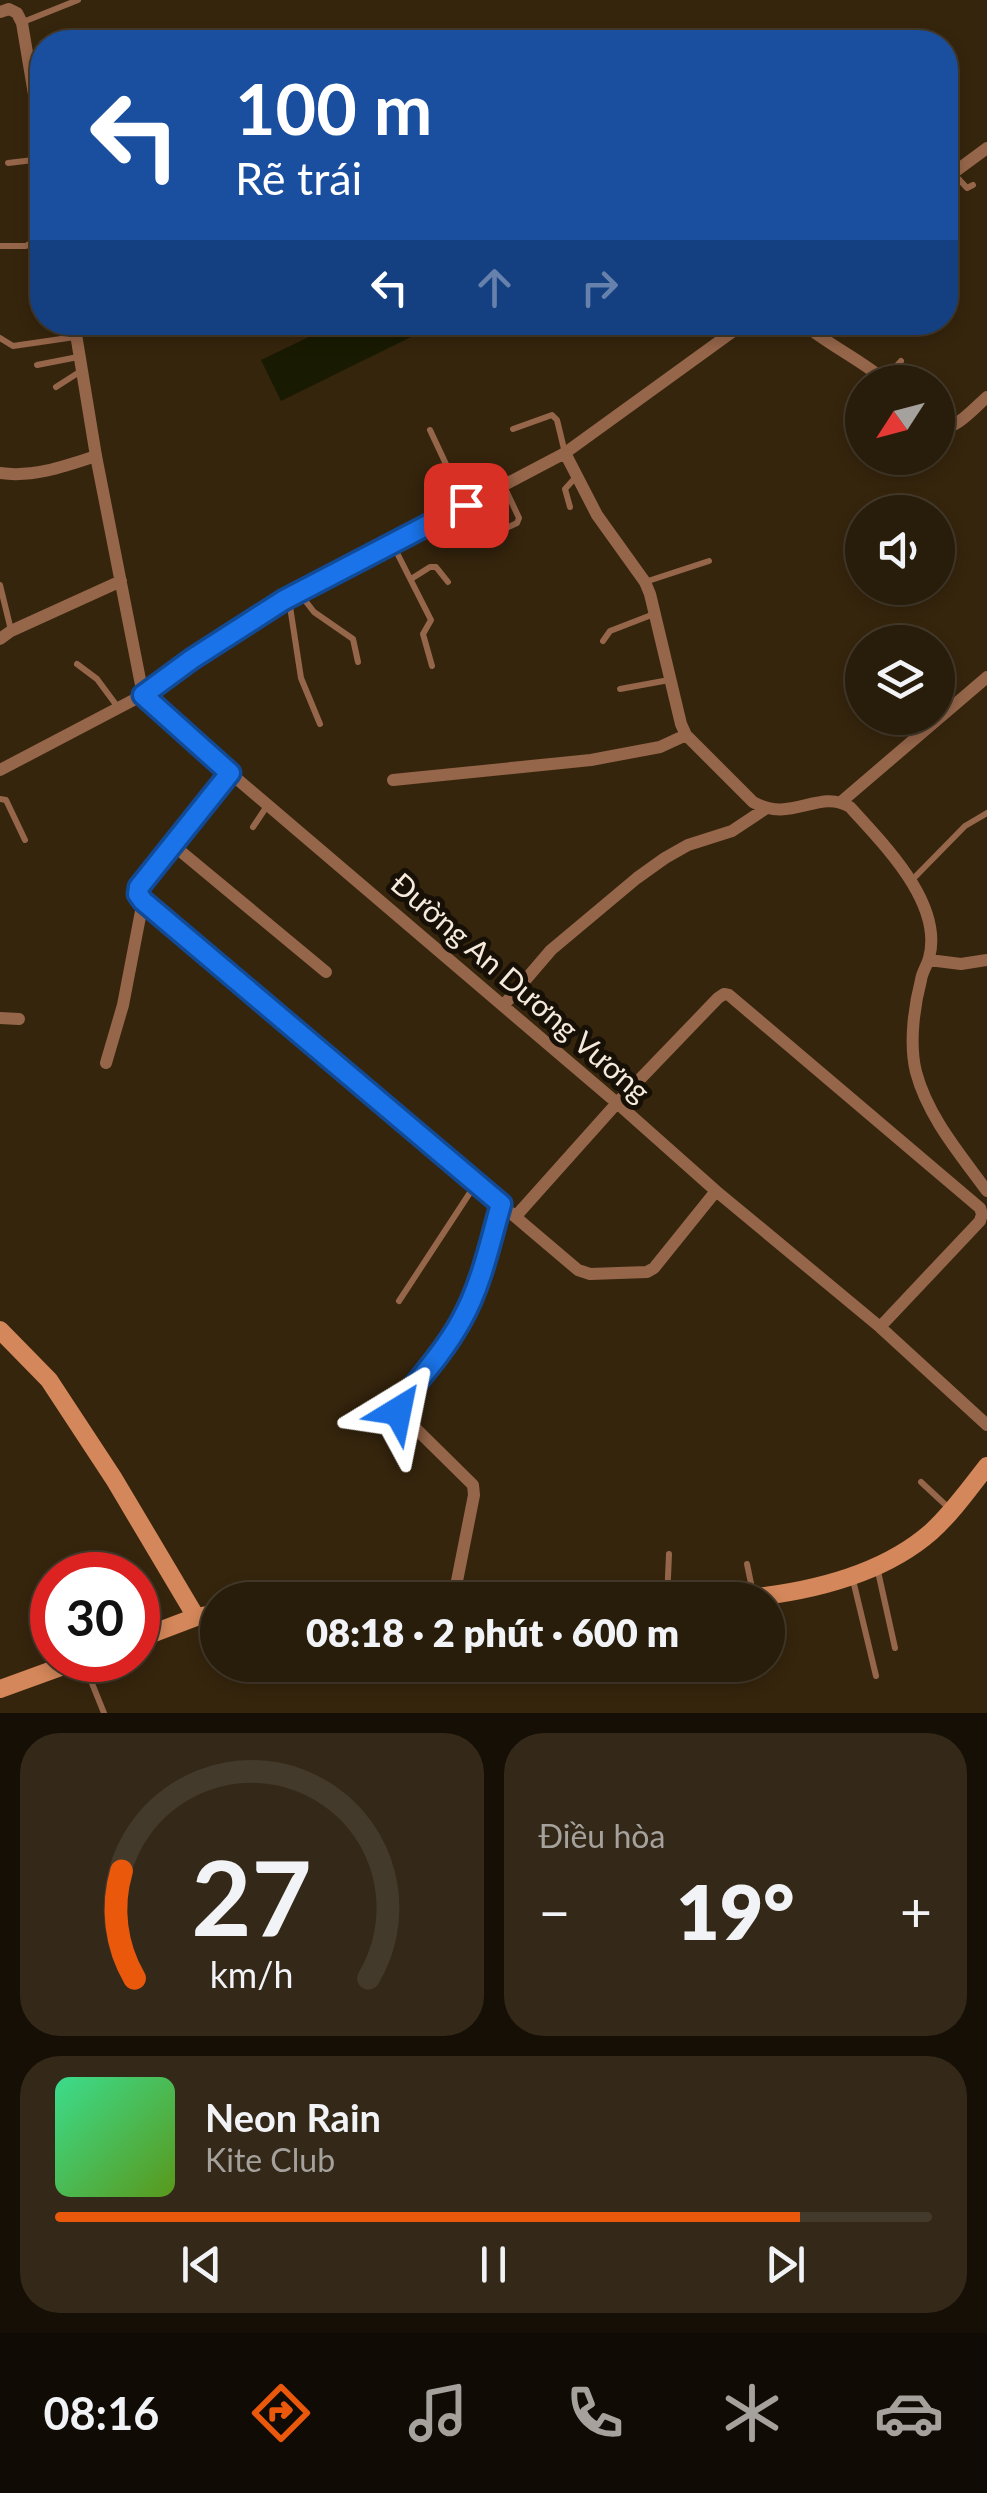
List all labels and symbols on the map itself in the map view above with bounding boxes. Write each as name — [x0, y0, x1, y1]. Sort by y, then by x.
north arrow — [845, 365, 955, 475]
pin — [424, 463, 509, 548]
street label: Đường An Dương Vương — [385, 864, 658, 1109]
position arrow — [346, 1359, 450, 1463]
speed limit sign: 30 — [30, 1552, 160, 1682]

